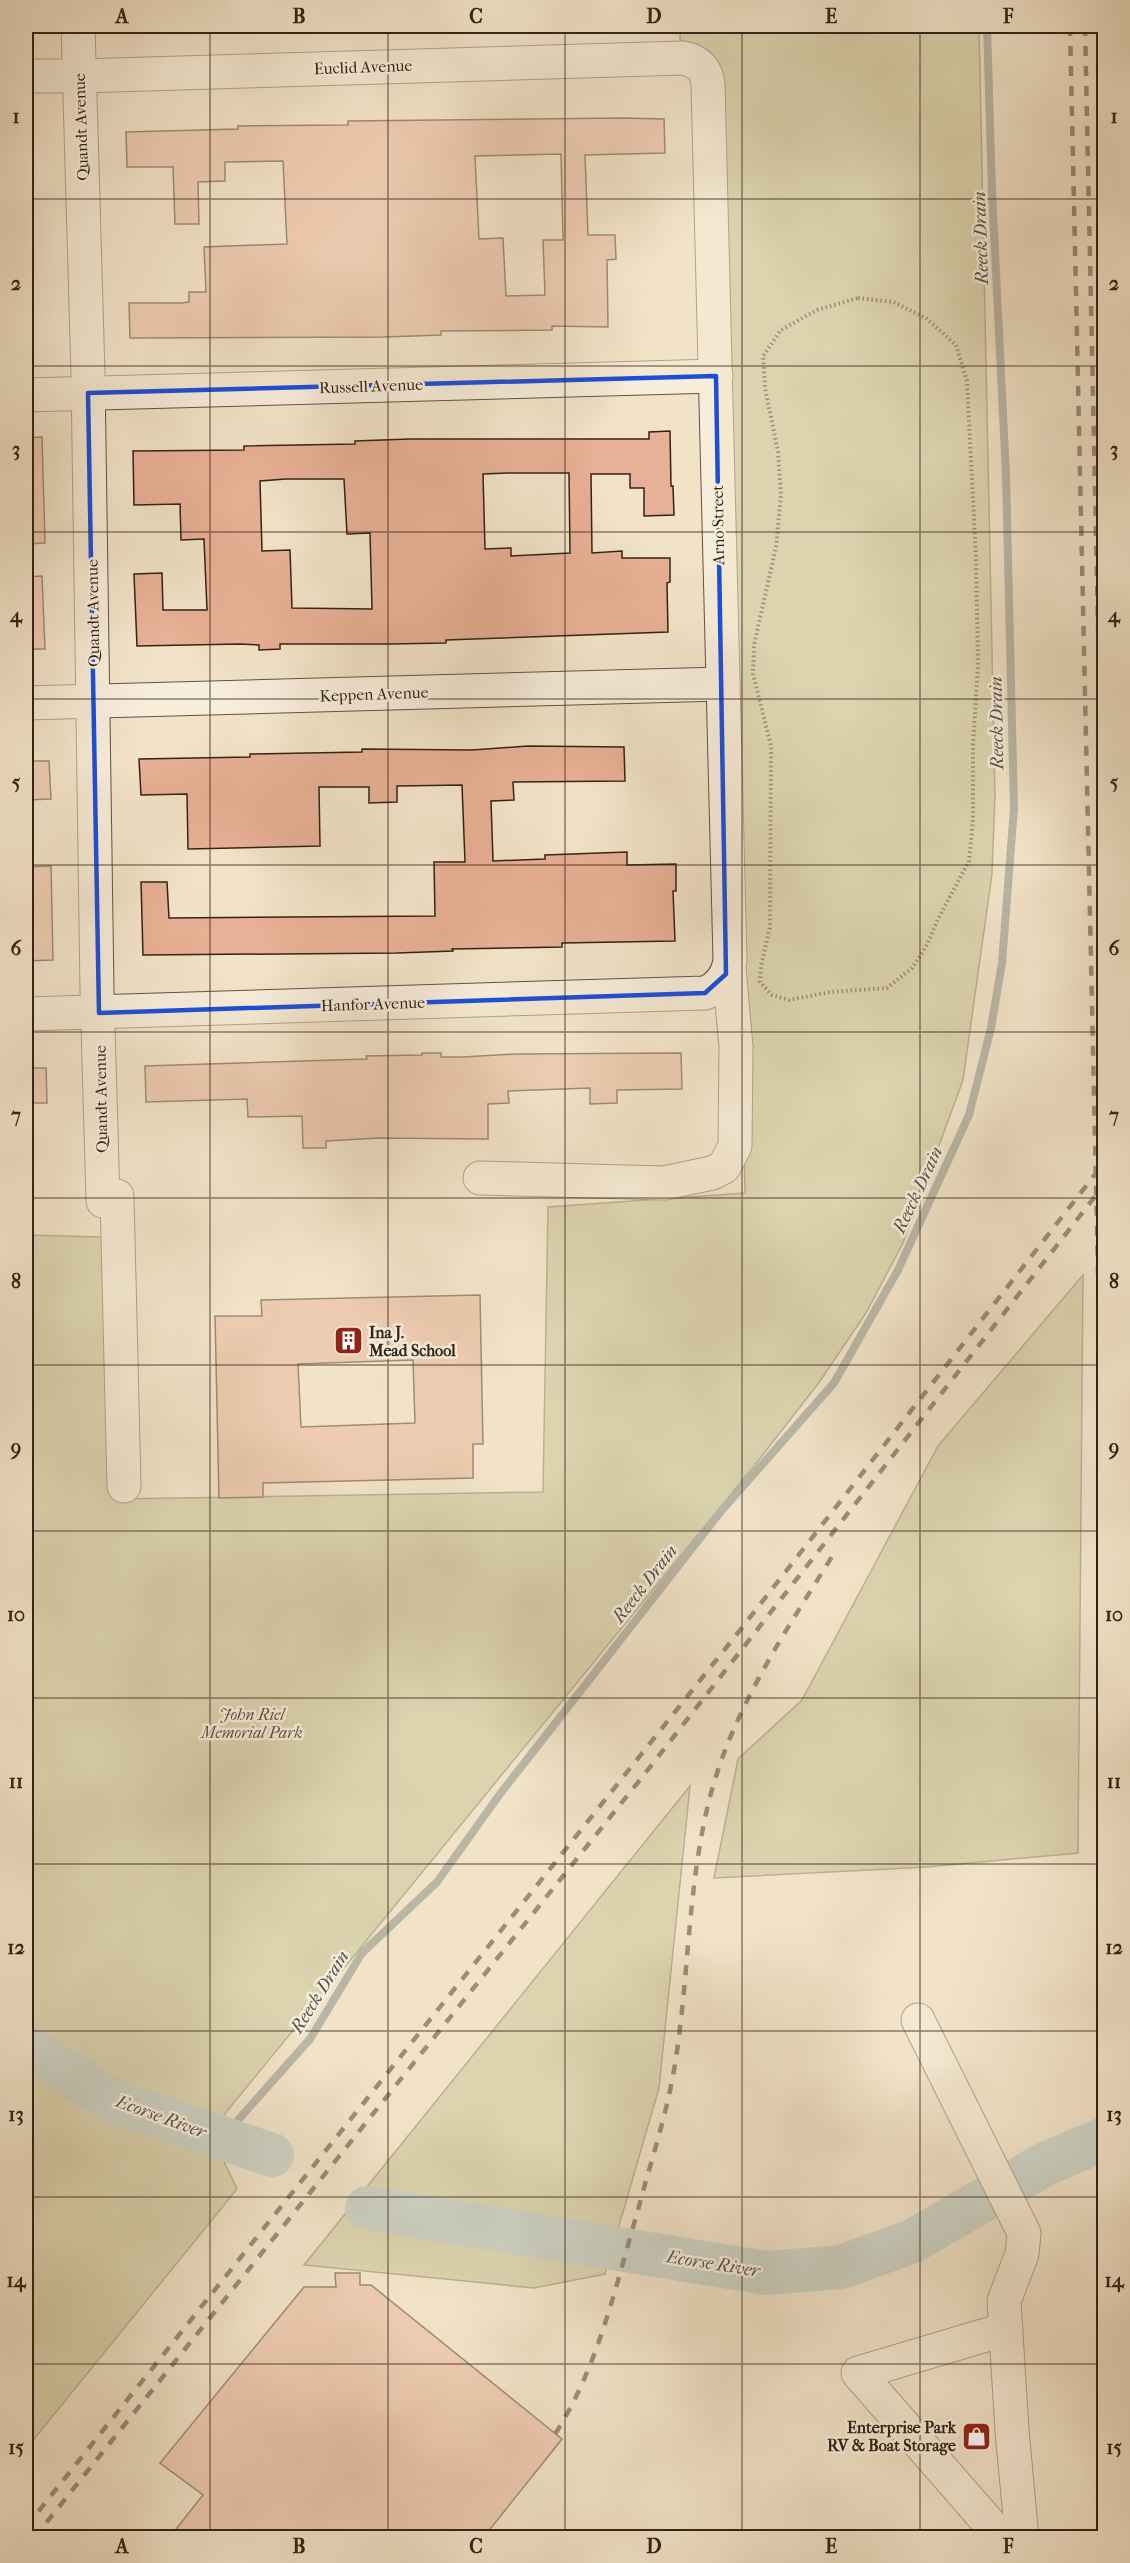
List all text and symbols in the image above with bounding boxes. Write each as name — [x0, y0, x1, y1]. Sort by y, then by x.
text: A — [114, 5, 130, 28]
text: B — [292, 5, 306, 28]
text: C — [469, 5, 483, 28]
text: D — [646, 5, 662, 28]
text: E — [825, 5, 837, 28]
text: F — [1002, 5, 1014, 28]
street label: Euclid Avenue — [313, 56, 413, 78]
street label: Quandt Avenue — [70, 73, 92, 181]
text: 1 — [12, 105, 20, 128]
text: 1 — [1110, 105, 1118, 128]
water label: Reeck Drain — [969, 191, 993, 286]
text: 2 — [11, 272, 21, 295]
text: 2 — [1109, 272, 1119, 295]
street label: Russell Avenue — [319, 375, 423, 397]
text: 3 — [12, 438, 20, 461]
text: 3 — [1110, 438, 1118, 461]
street label: Arno Street — [708, 484, 728, 566]
street label: Quandt Avenue — [83, 559, 103, 667]
text: 4 — [9, 604, 23, 628]
text: 4 — [1107, 604, 1121, 628]
water label: Reeck Drain — [986, 676, 1008, 771]
street label: Keppen Avenue — [319, 683, 429, 705]
text: 5 — [12, 771, 21, 794]
text: 5 — [1110, 771, 1119, 794]
text: 6 — [11, 937, 23, 960]
text: 6 — [1109, 937, 1121, 960]
street label: Hanfor Avenue — [321, 993, 425, 1015]
street label: Quandt Avenue — [91, 1045, 111, 1153]
text: 7 — [10, 1104, 21, 1127]
text: 7 — [1108, 1104, 1119, 1127]
water label: Reeck Drain — [888, 1143, 947, 1238]
text: 8 — [11, 1270, 21, 1293]
text: 8 — [1109, 1270, 1119, 1293]
place label: Ina J. Mead School — [368, 1323, 456, 1360]
building icon: Ina J. Mead School — [332, 1325, 364, 1357]
text: 9 — [10, 1437, 21, 1460]
text: 9 — [1108, 1437, 1119, 1460]
water label: Reeck Drain — [607, 1541, 682, 1628]
text: 10 — [7, 1603, 25, 1626]
text: 10 — [1105, 1603, 1123, 1626]
park label: John Riel Memorial Park — [200, 1705, 303, 1742]
text: 11 — [9, 1770, 23, 1793]
text: 11 — [1107, 1770, 1121, 1793]
text: 12 — [7, 1936, 25, 1959]
text: 12 — [1105, 1936, 1123, 1959]
water label: Reeck Drain — [286, 1947, 354, 2038]
water label: Ecorse River — [112, 2091, 211, 2144]
text: 13 — [8, 2103, 24, 2126]
text: 13 — [1106, 2103, 1122, 2126]
water label: Ecorse River — [664, 2246, 763, 2282]
text: 14 — [7, 2269, 27, 2293]
text: 14 — [1105, 2269, 1125, 2293]
place label: Enterprise Park RV & Boat Storage — [827, 2418, 957, 2456]
shop icon: Enterprise Park RV & Boat Storage — [961, 2420, 993, 2452]
text: 15 — [8, 2436, 24, 2459]
text: 15 — [1106, 2436, 1122, 2459]
text: A — [114, 2535, 130, 2558]
text: B — [292, 2535, 306, 2558]
text: C — [469, 2535, 483, 2558]
text: D — [646, 2535, 662, 2558]
text: E — [825, 2535, 837, 2558]
text: F — [1002, 2535, 1014, 2558]

